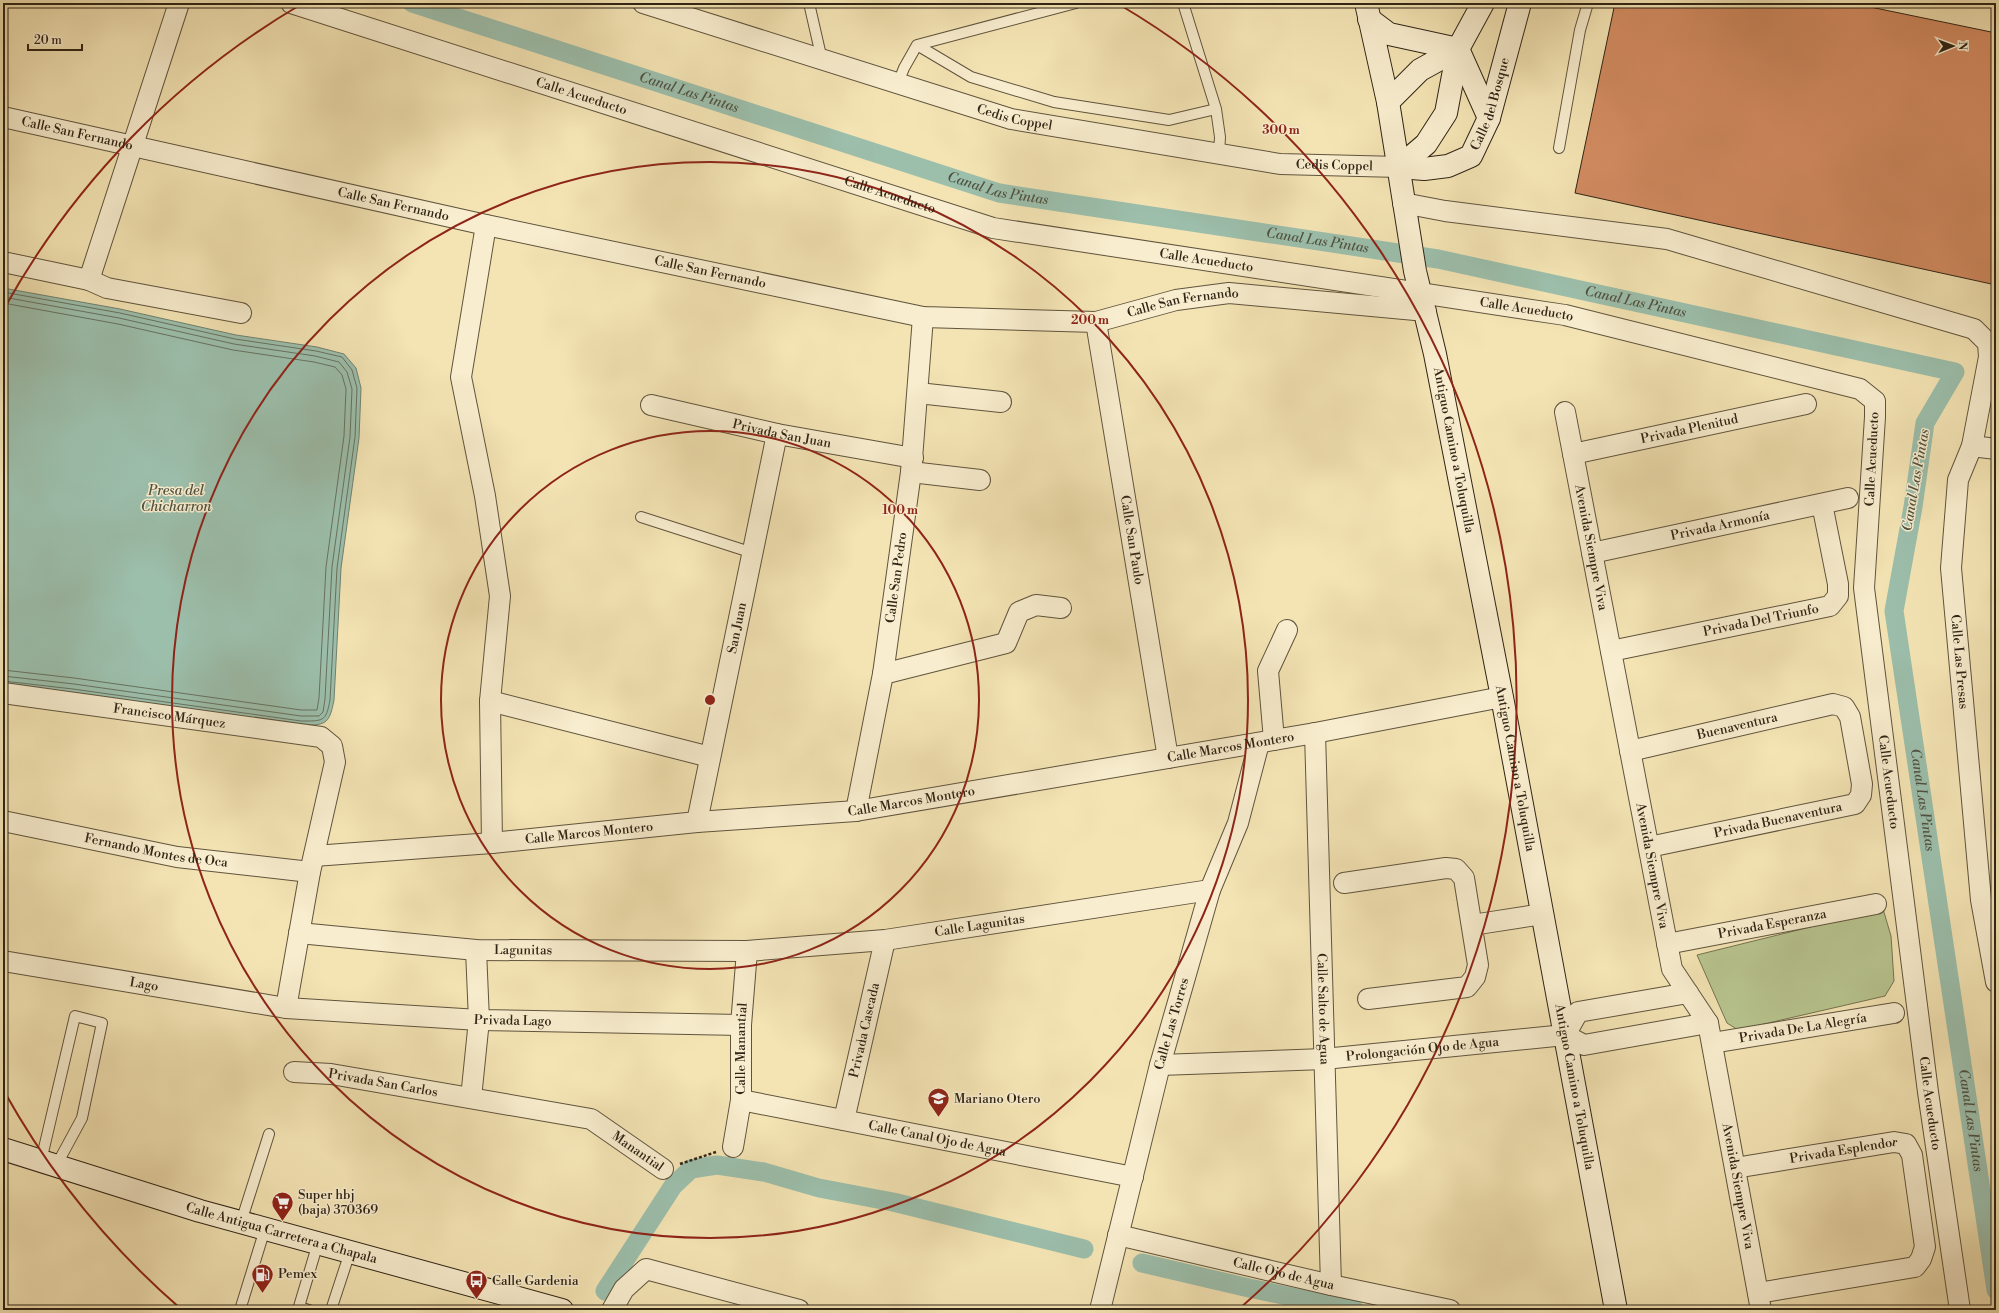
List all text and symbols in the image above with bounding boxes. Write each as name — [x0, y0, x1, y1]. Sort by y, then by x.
scale bar — [28, 26, 82, 52]
north arrow — [1933, 26, 1973, 66]
text: 20 m — [34, 33, 62, 48]
text: N — [1955, 41, 1969, 51]
street label: Calle del Bosque — [1467, 55, 1513, 153]
water label: Canal Las Pintas — [637, 68, 741, 117]
street label: Calle Acueducto — [534, 74, 629, 118]
street label: Cedis Coppel — [975, 101, 1054, 134]
street label: Calle San Fernando — [20, 113, 134, 154]
text: 300 m — [1262, 123, 1300, 138]
street label: Cedis Coppel — [1296, 156, 1373, 174]
water label: Canal Las Pintas — [945, 168, 1050, 209]
street label: Calle Acueducto — [842, 173, 938, 217]
street label: Calle San Fernando — [336, 184, 451, 225]
water label: Canal Las Pintas — [1265, 224, 1370, 257]
street label: Calle Acueducto — [1158, 245, 1254, 275]
street label: Calle San Fernando — [653, 253, 768, 292]
water label: Canal Las Pintas — [1583, 282, 1688, 322]
street label: Calle San Fernando — [1125, 285, 1240, 321]
street label: Calle Acueducto — [1479, 294, 1575, 325]
text: 200 m — [1071, 313, 1109, 328]
street label: Antiguo Camino a Toluquilla — [1430, 365, 1478, 535]
street label: Privada Plenitud — [1639, 411, 1740, 447]
street label: Calle Acueducto — [1862, 411, 1882, 507]
street label: Privada San Juan — [731, 416, 833, 451]
water label: Canal Las Pintas — [1898, 427, 1934, 533]
water label: Presa del Chicharron — [141, 482, 211, 516]
street label: Avenida Siempre Viva — [1571, 482, 1611, 612]
street label: Calle San Paulo — [1117, 494, 1147, 586]
text: 100 m — [882, 503, 918, 518]
street label: Privada Armonía — [1669, 507, 1771, 544]
street label: Calle San Pedro — [882, 531, 911, 624]
street label: San Juan — [724, 601, 750, 655]
street label: Privada Del Triunfo — [1702, 601, 1820, 640]
street label: Calle Las Presas — [1947, 614, 1972, 710]
street label: Antiguo Camino a Toluquilla — [1492, 683, 1539, 853]
centre of rings — [703, 693, 717, 707]
street label: Francisco Márquez — [112, 700, 227, 732]
street label: Buenaventura — [1694, 709, 1779, 743]
street label: Calle Marcos Montero — [1166, 729, 1296, 766]
street label: Calle Acueducto — [1875, 734, 1903, 830]
water label: Canal Las Pintas — [1906, 747, 1939, 853]
street label: Calle Marcos Montero — [847, 783, 976, 820]
street label: Privada Buenaventura — [1712, 798, 1844, 841]
street label: Avenida Siempre Viva — [1632, 801, 1672, 930]
street label: Calle Marcos Montero — [524, 819, 654, 848]
street label: Fernando Montes de Oca — [83, 830, 229, 871]
street label: Privada Esperanza — [1716, 906, 1828, 942]
street label: Calle Lagunitas — [934, 911, 1026, 940]
street label: Lagunitas — [494, 942, 553, 958]
street label: Calle Salto de Agua — [1313, 953, 1333, 1065]
street label: Lago — [128, 974, 160, 995]
street label: Calle Las Torres — [1151, 976, 1193, 1072]
street label: Privada Cascada — [846, 981, 883, 1079]
street label: Calle Manantial — [733, 1002, 751, 1095]
street label: Antiguo Camino a Toluquilla — [1551, 1002, 1598, 1172]
street label: Privada De La Alegría — [1738, 1010, 1868, 1046]
street label: Privada Lago — [473, 1012, 552, 1029]
street label: Prolongación Ojo de Agua — [1345, 1034, 1500, 1065]
street label: Calle Acueducto — [1916, 1055, 1944, 1151]
street label: Privada San Carlos — [327, 1066, 440, 1100]
water label: Canal Las Pintas — [1954, 1068, 1987, 1173]
school or university icon: Mariano Otero — [926, 1086, 952, 1119]
place label: Mariano Otero — [954, 1091, 1041, 1107]
street label: Calle Canal Ojo de Agua — [867, 1117, 1008, 1160]
street label: Avenida Siempre Viva — [1718, 1121, 1758, 1251]
street label: Manantial — [609, 1128, 667, 1175]
street label: Privada Esplendor — [1788, 1134, 1899, 1167]
place label: Super hbj (baja) 370369 — [298, 1187, 378, 1218]
supermarket icon: Super hbj (baja) 370369 — [269, 1189, 295, 1222]
street label: Calle Antigua Carretera a Chapala — [184, 1199, 379, 1267]
street label: Calle Ojo de Agua — [1231, 1254, 1336, 1294]
fuel station icon: Pemex — [250, 1261, 276, 1294]
place label: Pemex — [278, 1266, 318, 1282]
bus stop icon: Calle Gardenia — [464, 1268, 490, 1301]
place label: Calle Gardenia — [492, 1273, 579, 1289]

